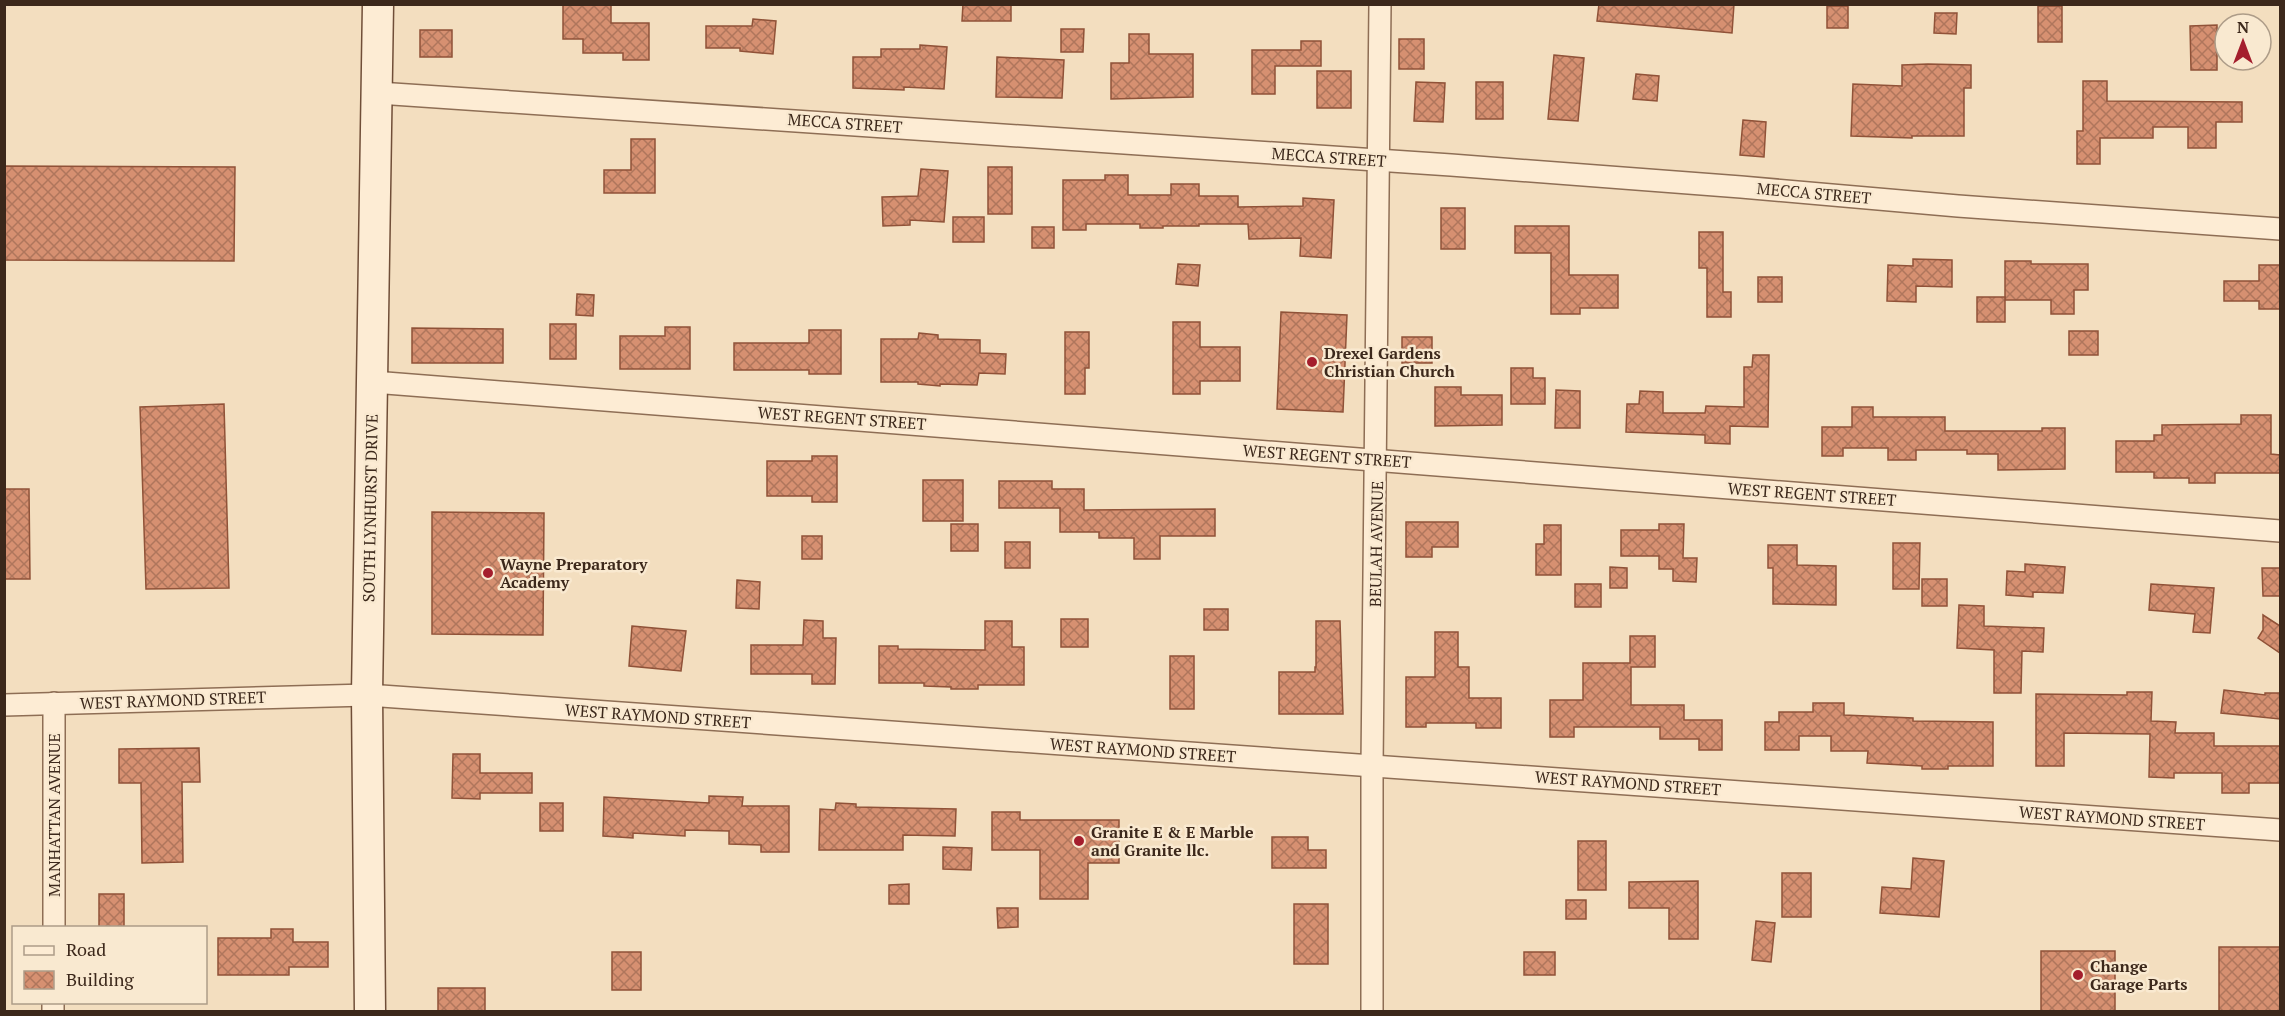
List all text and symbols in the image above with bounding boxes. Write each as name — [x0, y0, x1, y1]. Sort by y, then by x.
north arrow — [2213, 12, 2273, 72]
text: N — [2237, 16, 2249, 38]
street label: MECCA STREET — [787, 108, 903, 138]
street label: MECCA STREET — [1271, 142, 1387, 172]
street label: MECCA STREET — [1756, 177, 1872, 209]
place label: Drexel Gardens Christian Church — [1324, 342, 1456, 382]
marker: Drexel Gardens Christian Church — [1305, 355, 1319, 369]
street label: WEST REGENT STREET — [757, 401, 927, 435]
street label: SOUTH LYNHURST DRIVE — [357, 414, 383, 602]
street label: WEST REGENT STREET — [1242, 439, 1412, 473]
street label: WEST REGENT STREET — [1727, 477, 1897, 511]
street label: BEULAH AVENUE — [1364, 481, 1388, 607]
place label: Wayne Preparatory Academy — [500, 553, 648, 593]
marker: Wayne Preparatory Academy — [481, 566, 495, 580]
street label: WEST RAYMOND STREET — [79, 686, 267, 714]
street label: WEST RAYMOND STREET — [564, 699, 752, 733]
street label: MANHATTAN AVENUE — [43, 733, 65, 897]
street label: WEST RAYMOND STREET — [1049, 733, 1237, 767]
street label: WEST RAYMOND STREET — [1534, 766, 1722, 800]
street label: WEST RAYMOND STREET — [2018, 801, 2206, 835]
place label: Granite E & E Marble and Granite llc. — [1091, 821, 1254, 861]
marker: Granite E & E Marble and Granite llc. — [1072, 834, 1086, 848]
legend — [12, 926, 207, 1004]
text: Road — [66, 937, 106, 961]
place label: Change Garage Parts — [2090, 955, 2188, 995]
text: Building — [66, 967, 134, 991]
marker: Change Garage Parts — [2071, 968, 2085, 982]

